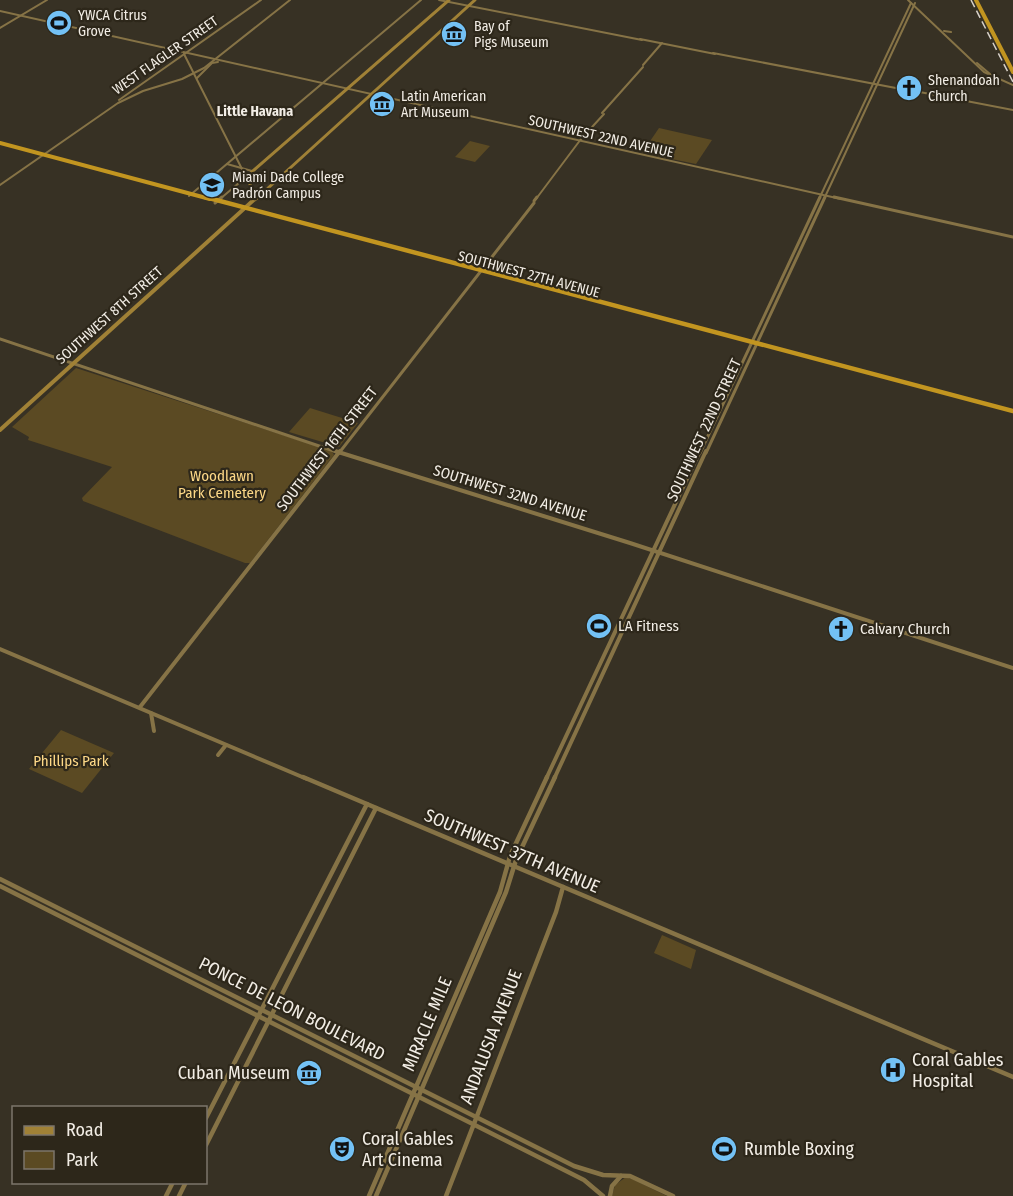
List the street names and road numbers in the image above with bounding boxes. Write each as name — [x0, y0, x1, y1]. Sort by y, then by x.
street label: WEST FLAGLER STREET — [109, 12, 222, 98]
street label: SOUTHWEST 22ND AVENUE — [527, 111, 676, 162]
street label: SOUTHWEST 27TH AVENUE — [456, 247, 602, 302]
street label: SOUTHWEST 8TH STREET — [53, 263, 167, 368]
street label: SOUTHWEST 22ND STREET — [663, 356, 745, 504]
street label: SOUTHWEST 16TH STREET — [273, 383, 381, 515]
street label: SOUTHWEST 32ND AVENUE — [431, 461, 589, 525]
street label: SOUTHWEST 37TH AVENUE — [421, 804, 603, 898]
street label: PONCE DE LEON BOULEVARD — [195, 952, 389, 1066]
street label: ANDALUSIA AVENUE — [455, 967, 527, 1107]
street label: MIRACLE MILE — [397, 974, 457, 1074]

